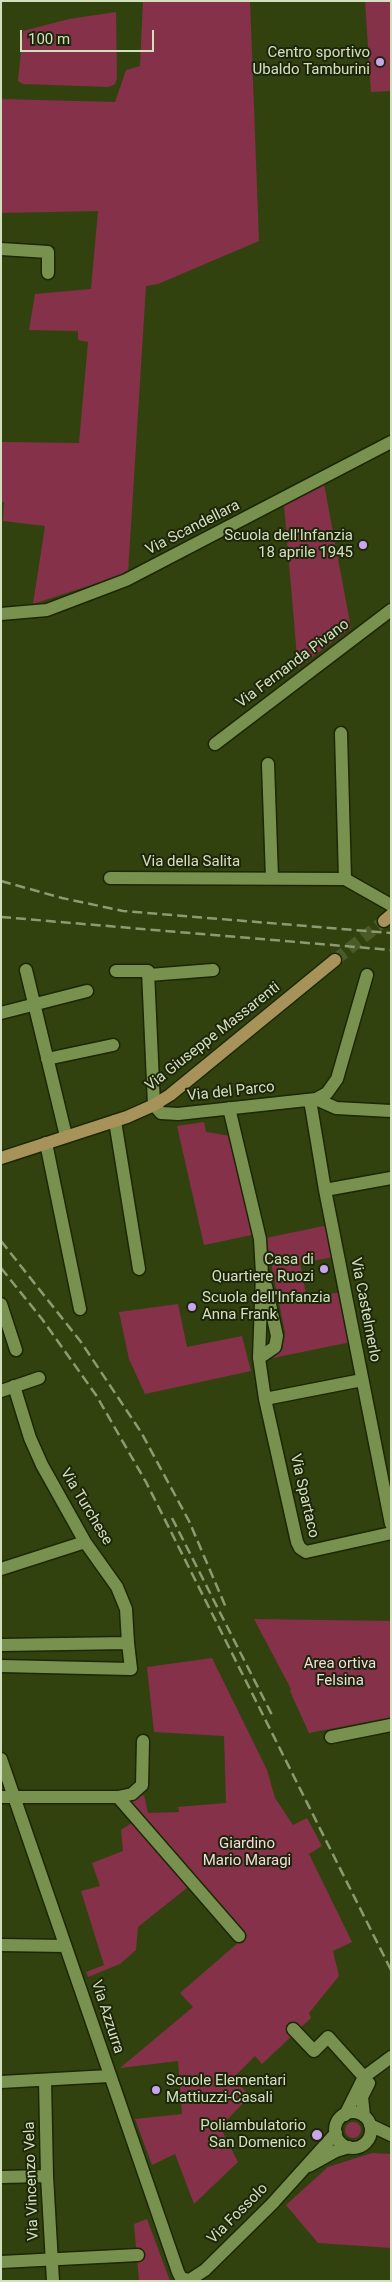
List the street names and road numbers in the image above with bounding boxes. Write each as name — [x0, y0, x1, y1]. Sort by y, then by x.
street label: Via Scandellara — [143, 497, 243, 559]
street label: Via Fernanda Pivano — [233, 616, 353, 712]
street label: Via della Salita — [142, 853, 240, 871]
street label: Via Giuseppe Massarenti — [142, 979, 284, 1095]
street label: Via del Parco — [186, 1078, 276, 1106]
street label: Via Castelmerlo — [346, 1256, 384, 1364]
street label: Via Spartaco — [286, 1452, 322, 1540]
street label: Via Turchese — [56, 1465, 116, 1549]
street label: Via Azzurra — [87, 1978, 127, 2056]
street label: Via Vincenzo Vela — [21, 2121, 43, 2241]
street label: Via Fossolo — [204, 2180, 272, 2248]

